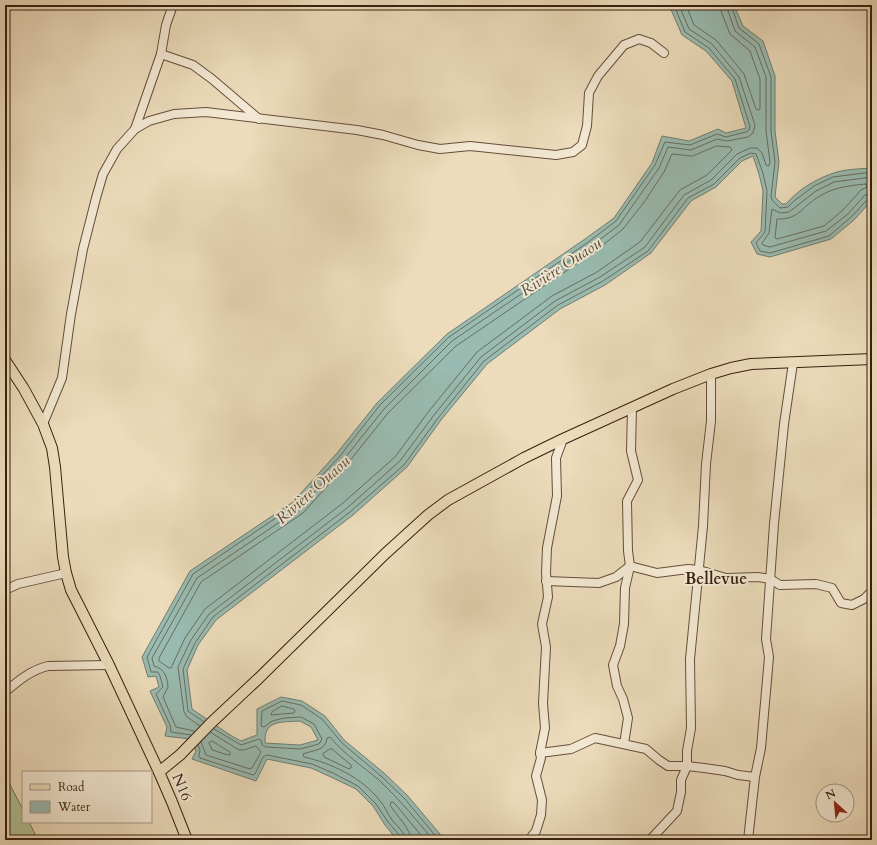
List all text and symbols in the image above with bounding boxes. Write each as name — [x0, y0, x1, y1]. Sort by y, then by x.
water label: Rivière Ouaou — [516, 232, 606, 302]
water label: Rivière Ouaou — [271, 451, 355, 529]
district label: Bellevue — [685, 568, 747, 590]
street label: N16 — [167, 770, 197, 804]
legend — [22, 771, 152, 823]
text: Road — [58, 779, 85, 795]
north arrow — [815, 783, 855, 823]
text: N — [823, 785, 839, 803]
text: Water — [57, 799, 91, 815]

